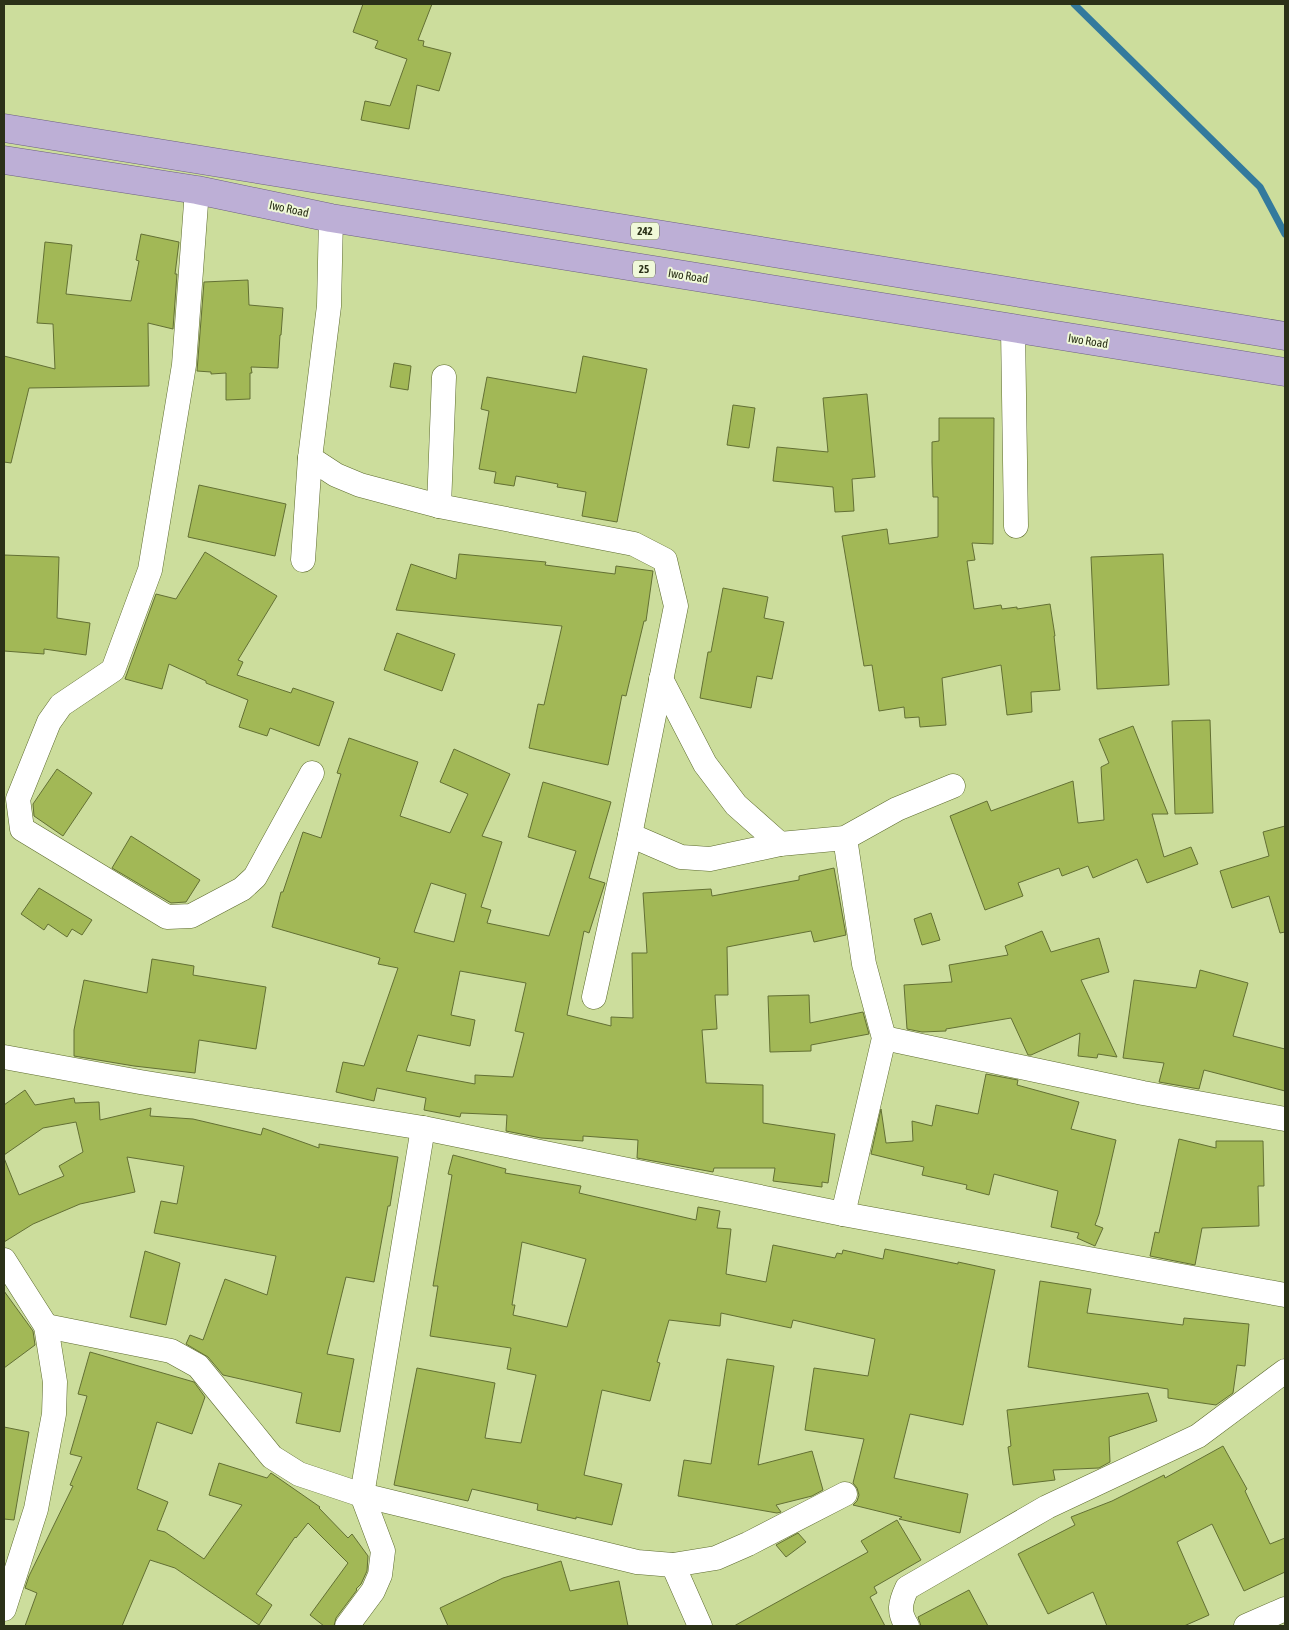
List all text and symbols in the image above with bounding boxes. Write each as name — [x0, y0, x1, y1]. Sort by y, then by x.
street label: Iwo Road — [268, 198, 310, 220]
road number: 242 — [631, 222, 659, 240]
road number: 25 — [633, 260, 655, 278]
street label: Iwo Road — [667, 266, 709, 286]
street label: Iwo Road — [1067, 331, 1109, 351]

